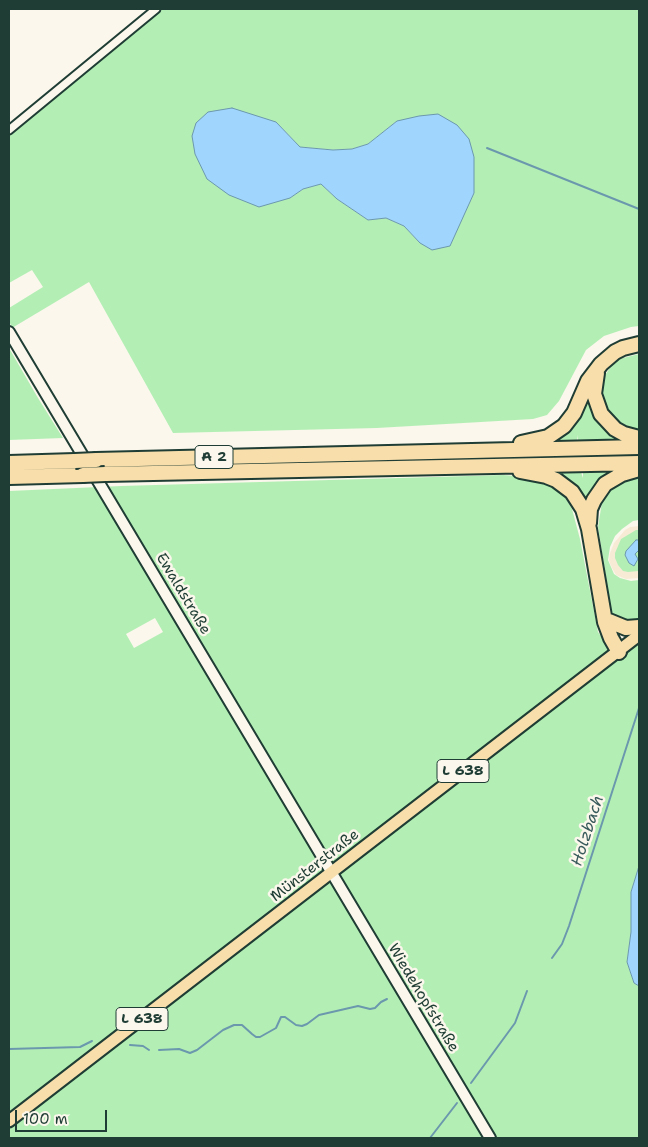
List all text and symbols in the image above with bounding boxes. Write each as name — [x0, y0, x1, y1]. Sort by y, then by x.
road number: A 2 — [195, 446, 233, 468]
street label: Ewaldstraße — [152, 550, 214, 638]
road number: L 638 — [437, 759, 489, 782]
water label: Holzbach — [568, 793, 608, 869]
street label: Münsterstraße — [267, 826, 363, 906]
street label: Wiedehopfstraße — [384, 941, 462, 1055]
road number: L 638 — [116, 1008, 168, 1030]
scale bar — [18, 1100, 110, 1132]
text: 100 m — [23, 1109, 68, 1129]

